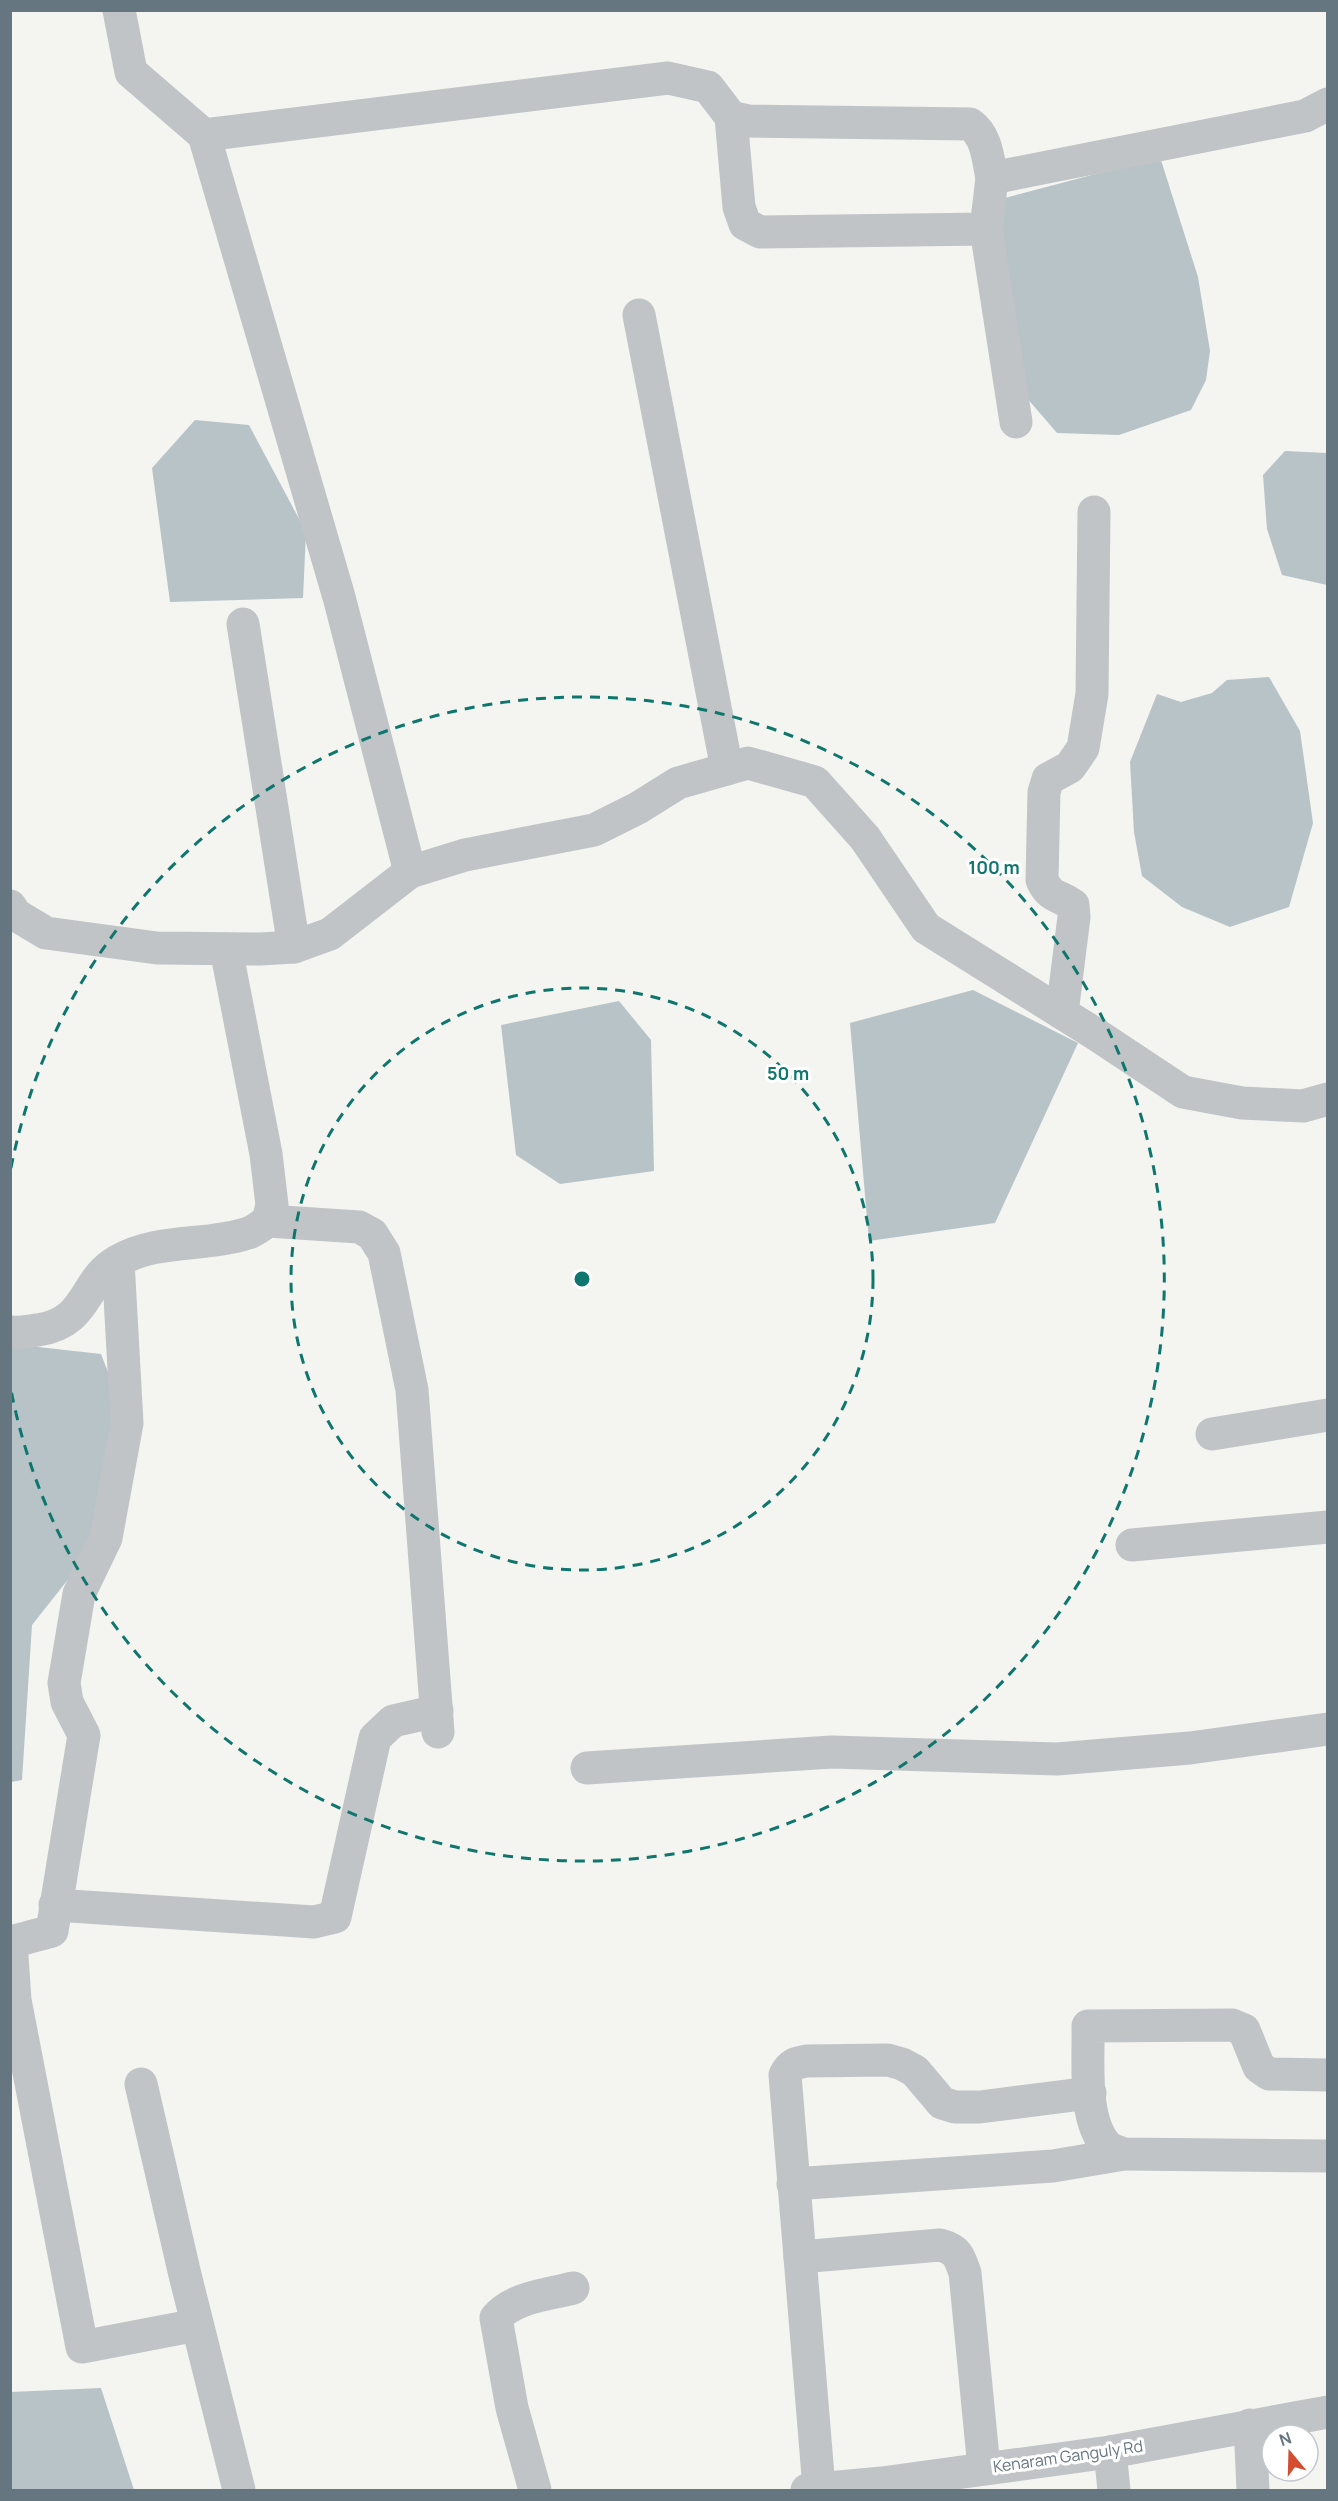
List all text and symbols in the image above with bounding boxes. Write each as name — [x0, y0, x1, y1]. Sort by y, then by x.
text: 100 m — [968, 855, 1020, 879]
text: 50 m — [767, 1061, 809, 1085]
centre of rings — [572, 1269, 592, 1289]
north arrow — [1260, 2423, 1320, 2483]
text: N — [1276, 2427, 1294, 2451]
street label: Kenaram Ganguly Rd — [992, 2435, 1144, 2477]

